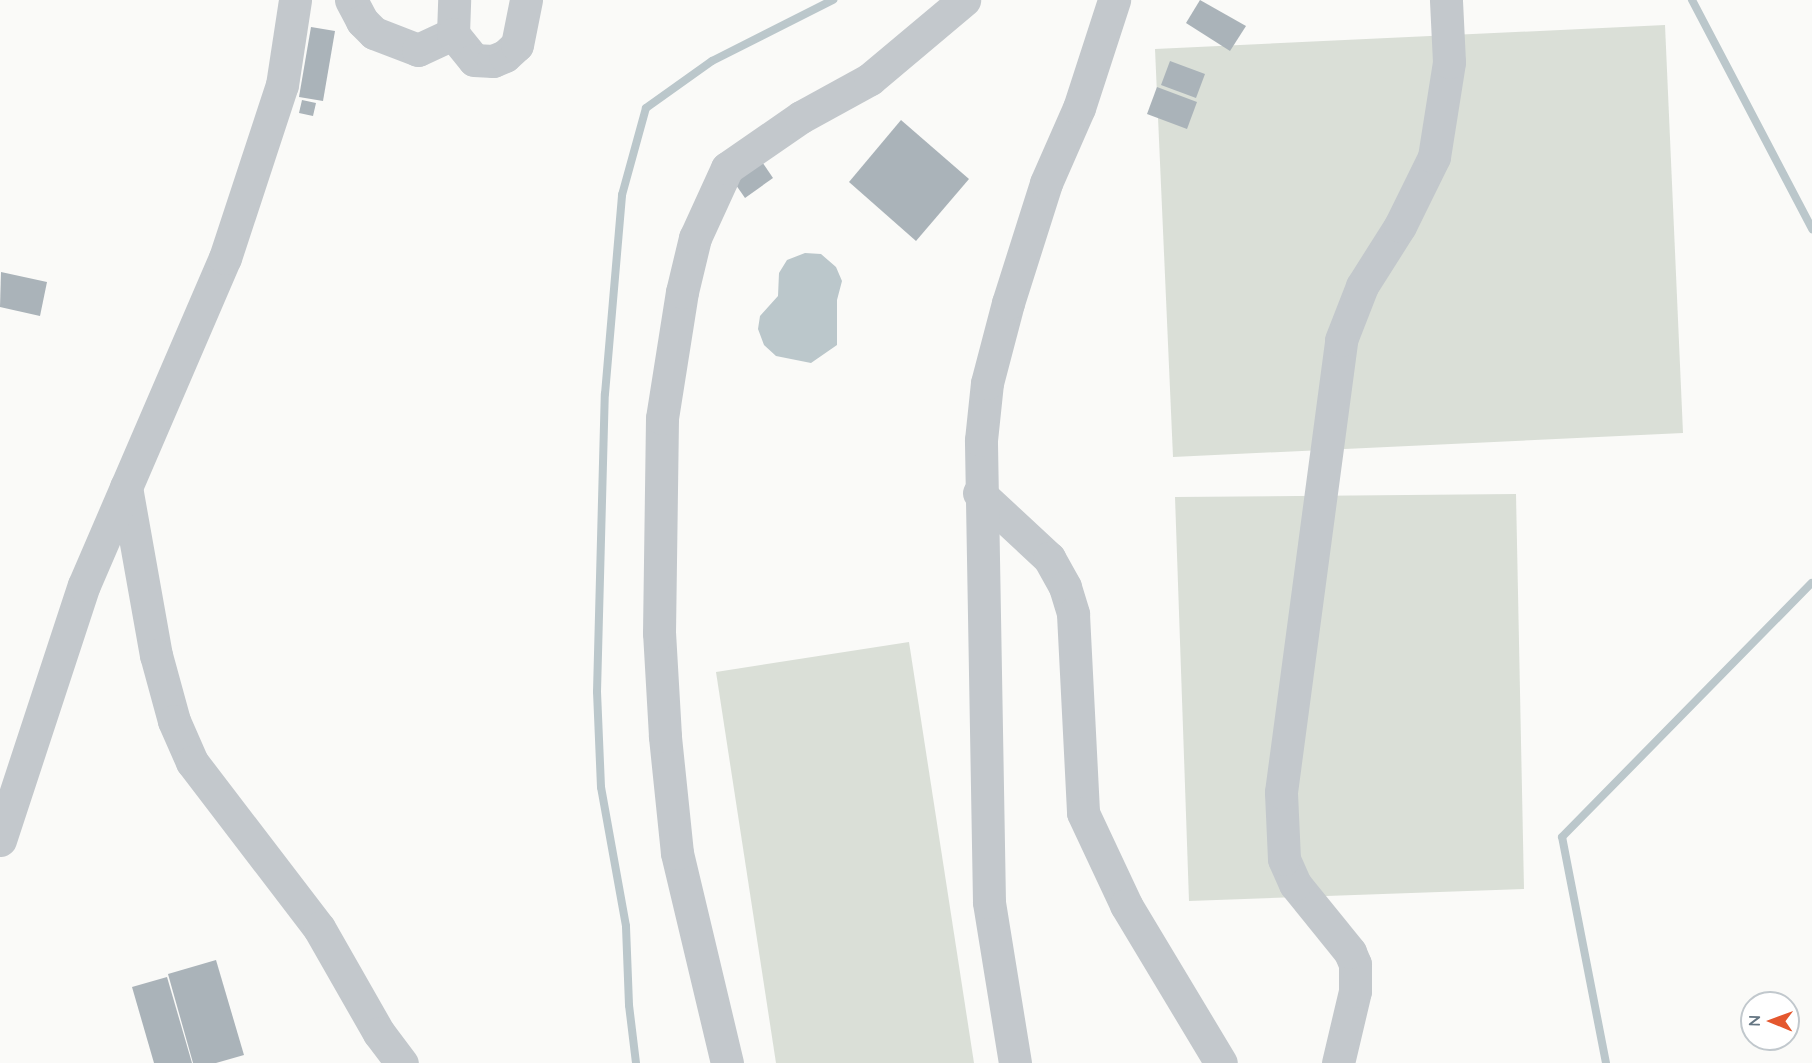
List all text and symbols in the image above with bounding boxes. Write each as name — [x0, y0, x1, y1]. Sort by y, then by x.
north arrow — [1740, 991, 1800, 1051]
text: N — [1744, 1015, 1764, 1027]

